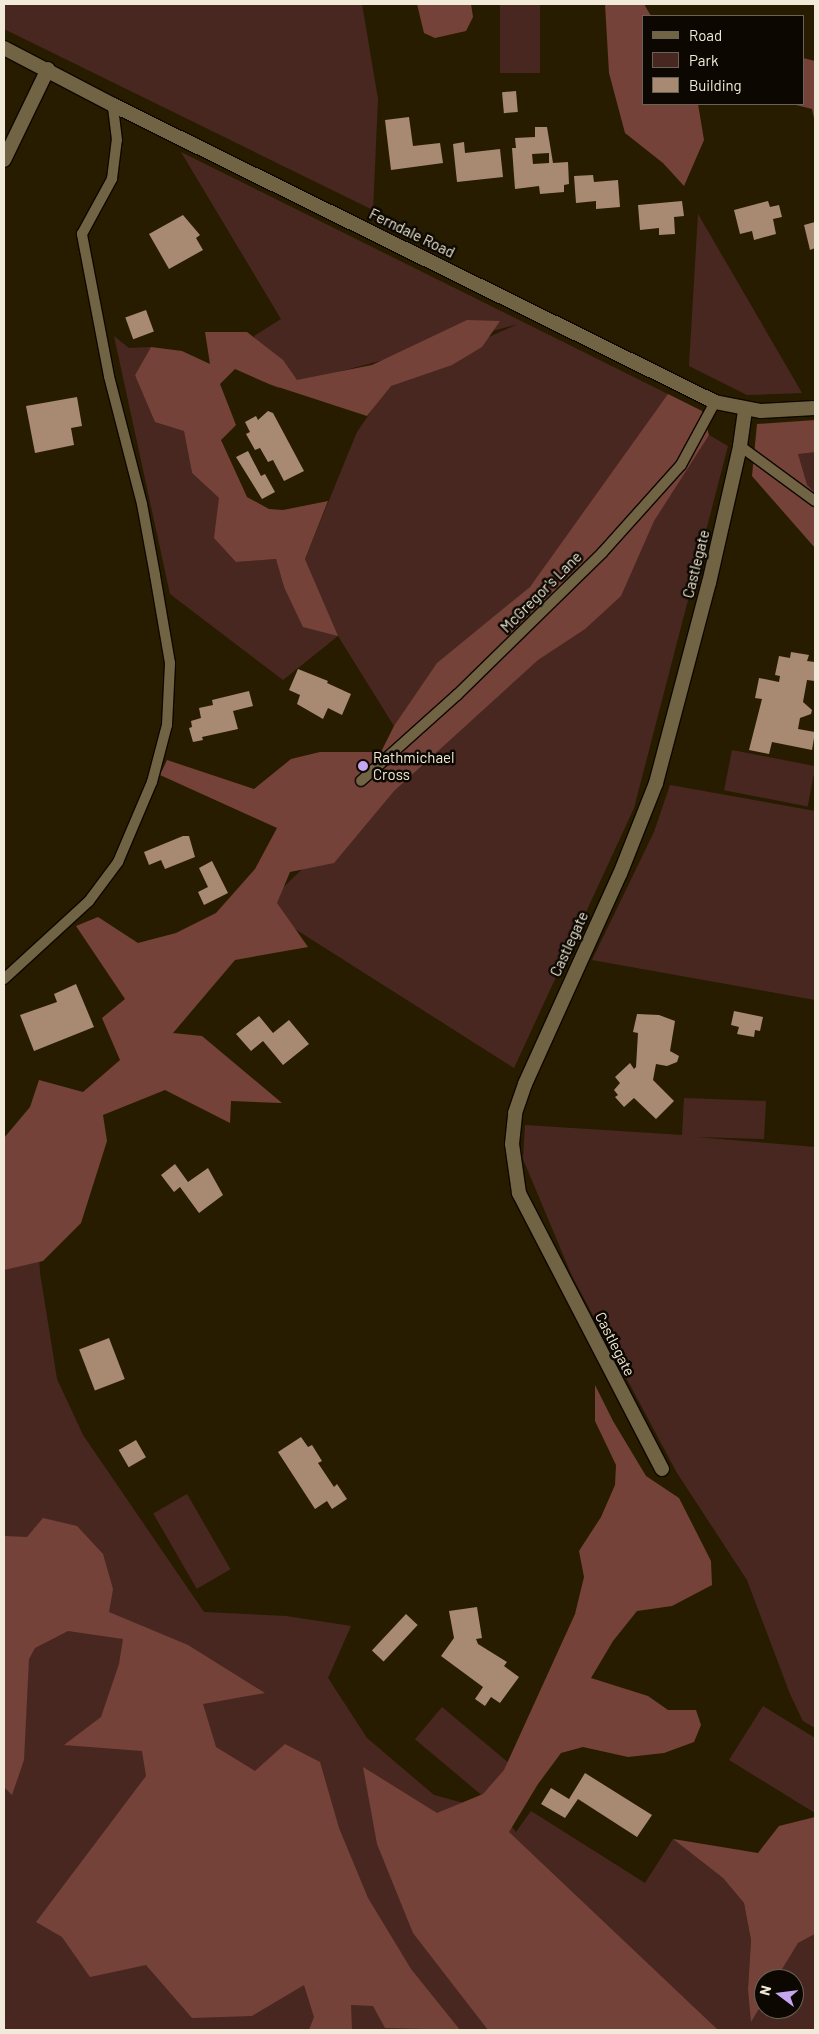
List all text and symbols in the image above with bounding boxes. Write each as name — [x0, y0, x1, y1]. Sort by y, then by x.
legend — [642, 15, 804, 105]
text: Road — [689, 26, 722, 44]
text: Park — [689, 51, 718, 69]
text: Building — [689, 76, 742, 94]
street label: Ferndale Road — [366, 205, 458, 261]
street label: Castlegate — [679, 528, 713, 600]
street label: McGregor's Lane — [497, 548, 585, 636]
place label: Rathmichael Cross — [373, 748, 455, 783]
marker: Rathmichael Cross — [357, 760, 369, 772]
street label: Castlegate — [546, 909, 592, 979]
street label: Castlegate — [591, 1309, 639, 1379]
north arrow — [754, 1969, 804, 2019]
text: N — [756, 1984, 774, 1997]

